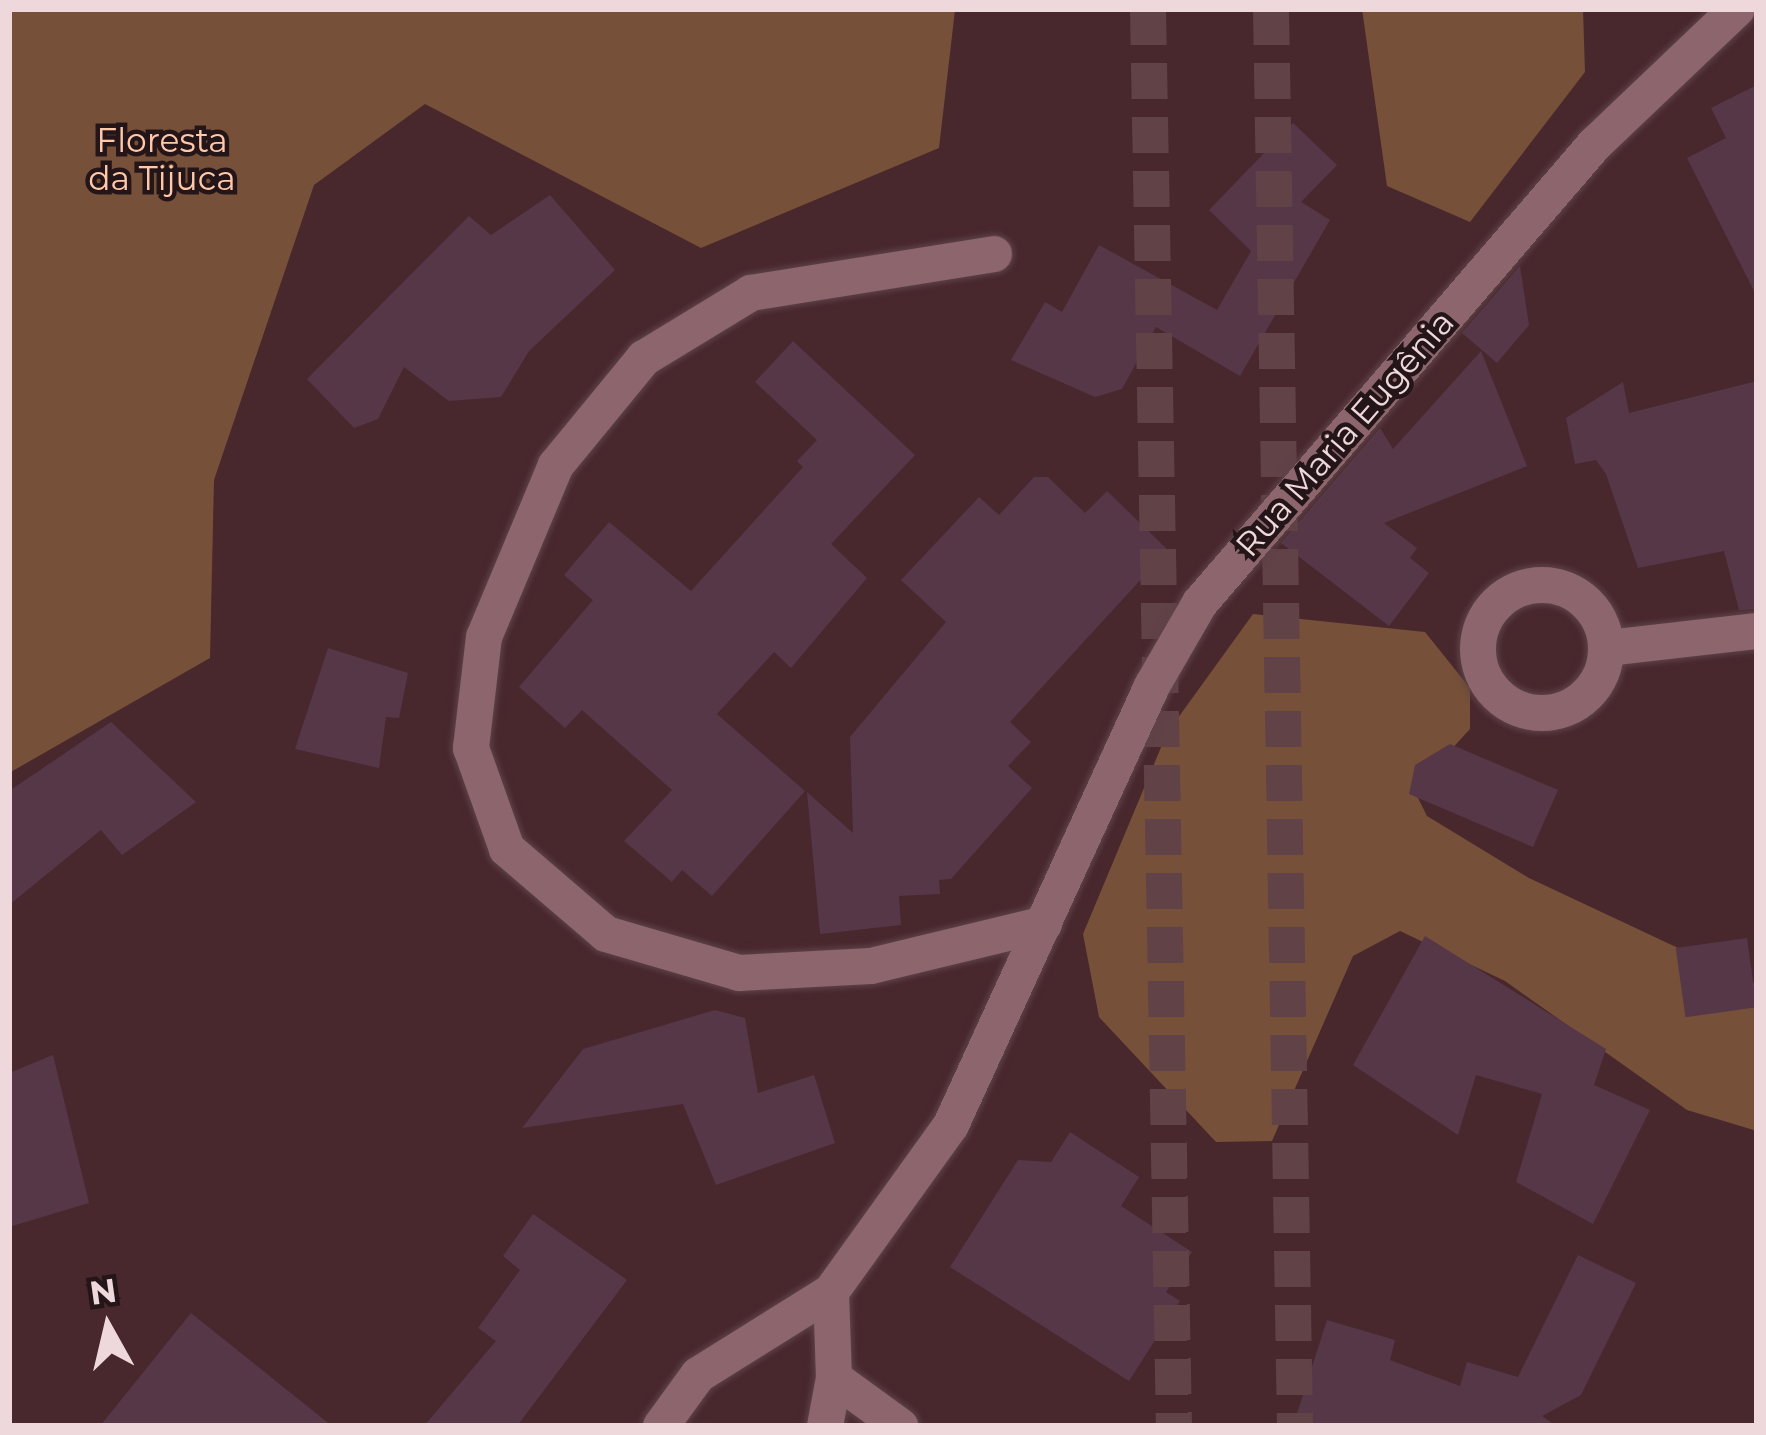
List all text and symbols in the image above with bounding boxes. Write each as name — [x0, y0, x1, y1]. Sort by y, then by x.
park label: Floresta da Tijuca — [88, 121, 236, 199]
street label: Rua Maria Eugênia — [1228, 303, 1462, 565]
north arrow — [48, 1267, 168, 1387]
text: N — [87, 1270, 119, 1313]

